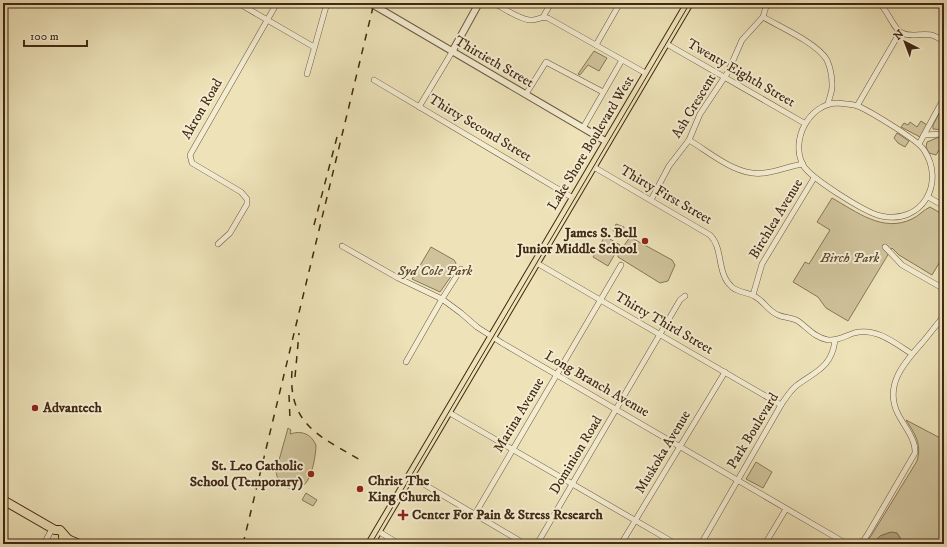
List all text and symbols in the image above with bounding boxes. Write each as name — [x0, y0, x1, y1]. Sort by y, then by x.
scale bar — [24, 22, 87, 48]
north arrow — [885, 22, 925, 62]
text: N — [891, 27, 907, 44]
text: 100 m — [30, 29, 59, 44]
street label: Thirtieth Street — [451, 32, 537, 92]
street label: Twenty Eighth Street — [684, 35, 799, 112]
street label: Ash Crescent — [668, 70, 721, 142]
street label: Lake Shore Boulevard West — [544, 72, 639, 214]
street label: Akron Road — [177, 75, 227, 143]
street label: Thirty Second Street — [425, 90, 535, 166]
street label: Thirty First Street — [617, 161, 716, 229]
street label: Birchlea Avenue — [745, 176, 807, 262]
place label: James S. Bell Junior Middle School — [515, 224, 638, 258]
marker: James S. Bell Junior Middle School — [640, 236, 650, 246]
park label: Birch Park — [820, 249, 880, 267]
park label: Syd Cole Park — [397, 262, 473, 280]
street label: Thirty Third Street — [612, 288, 717, 359]
street label: Long Branch Avenue — [541, 347, 653, 421]
street label: Marina Avenue — [490, 374, 548, 456]
street label: Park Boulevard — [723, 390, 783, 472]
place label: Advantech — [42, 399, 103, 417]
marker: Advantech — [30, 403, 40, 413]
street label: Muskoka Avenue — [631, 407, 695, 497]
street label: Dominion Road — [546, 412, 606, 498]
place label: St. Leo Catholic School (Temporary) — [190, 457, 303, 491]
marker: St. Leo Catholic School (Temporary) — [306, 469, 316, 479]
place label: Christ The King Church — [368, 472, 441, 506]
marker: Christ The King Church — [355, 484, 365, 494]
place label: Center For Pain & Stress Research — [412, 506, 604, 524]
marker: Center For Pain & Stress Research — [397, 509, 409, 521]

